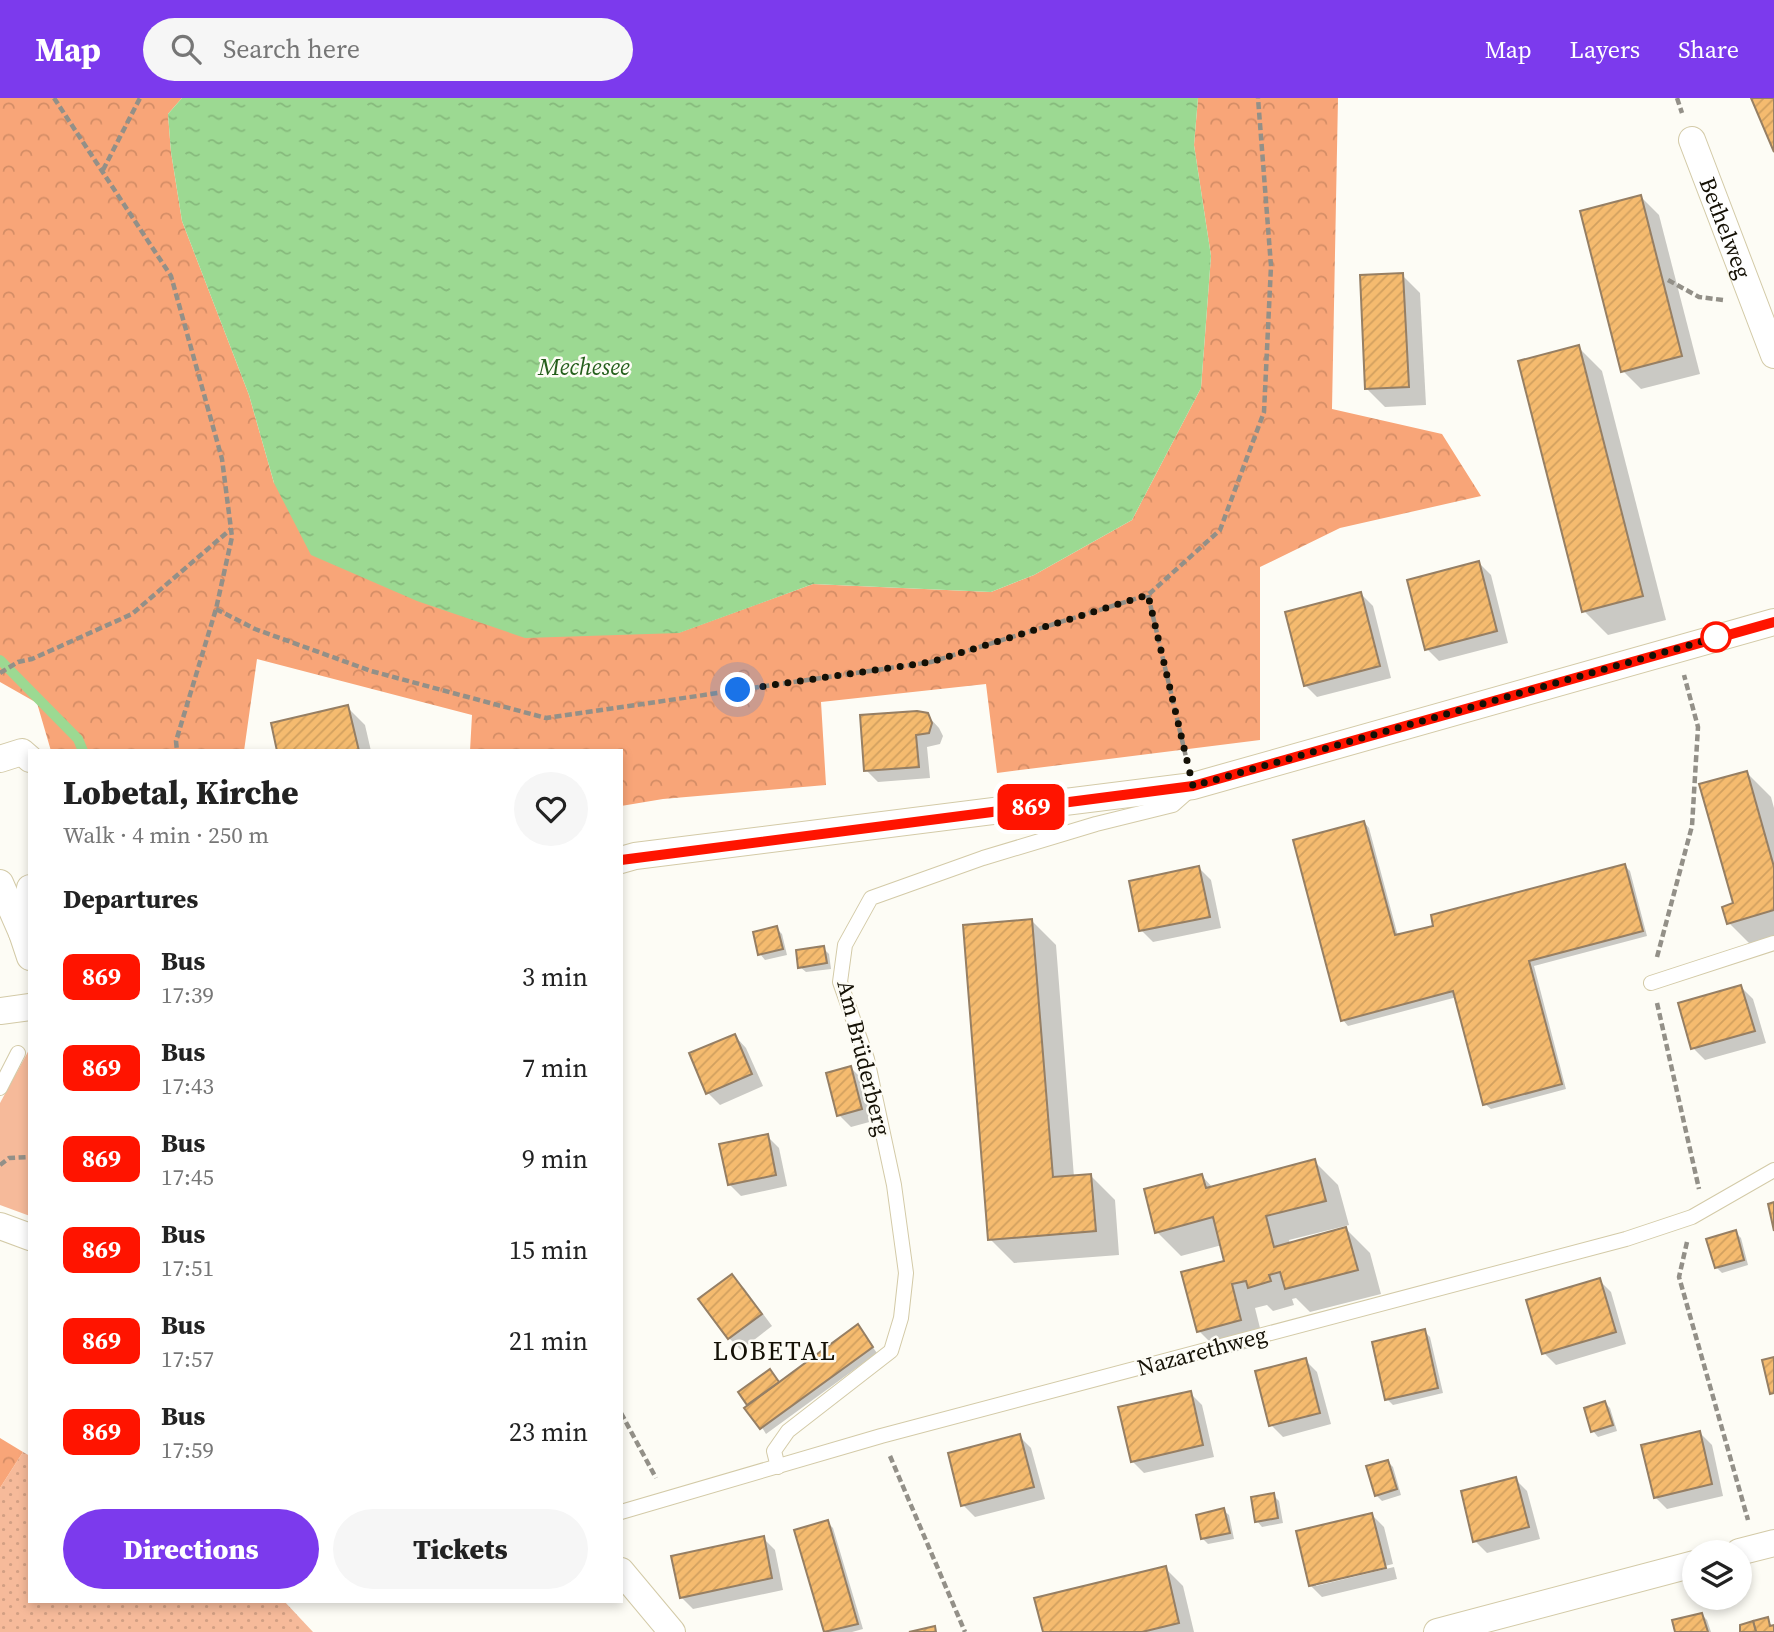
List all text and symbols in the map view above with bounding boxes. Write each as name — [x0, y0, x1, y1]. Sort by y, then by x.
search box — [143, 18, 633, 81]
text: Map — [35, 27, 101, 72]
icon: search — [167, 30, 205, 68]
text: Search here — [223, 31, 360, 67]
text: Map — [1485, 33, 1532, 66]
text: Layers — [1570, 33, 1640, 66]
text: Share — [1678, 33, 1739, 66]
street label: Bethelweg — [1692, 172, 1759, 283]
water label: Mechesee — [537, 350, 630, 383]
unlabelled marker — [1701, 622, 1731, 652]
your location — [720, 672, 755, 707]
text: Lobetal, Kirche — [63, 770, 299, 815]
button: heart — [514, 772, 588, 846]
line badge: 869 — [991, 784, 1071, 830]
text: 869 — [1011, 790, 1051, 823]
text: Walk · 4 min · 250 m — [63, 819, 269, 851]
text: Departures — [63, 881, 198, 917]
text: Bus — [161, 943, 205, 979]
text: 3 min — [522, 959, 588, 995]
text: 869 — [82, 960, 121, 993]
street label: Am Brüderberg — [829, 977, 899, 1139]
text: 17:39 — [161, 979, 214, 1011]
text: Bus — [161, 1034, 205, 1070]
text: 7 min — [522, 1050, 588, 1086]
text: 869 — [82, 1051, 121, 1084]
text: 17:43 — [161, 1070, 214, 1102]
text: Bus — [161, 1125, 205, 1161]
text: 9 min — [522, 1141, 588, 1177]
text: 869 — [82, 1142, 121, 1175]
text: 17:45 — [161, 1161, 214, 1193]
text: Bus — [161, 1216, 205, 1252]
text: 15 min — [509, 1232, 588, 1268]
text: 869 — [82, 1233, 121, 1266]
text: 17:51 — [161, 1252, 214, 1284]
text: Bus — [161, 1307, 205, 1343]
street label: Nazarethweg — [1134, 1318, 1270, 1384]
text: 21 min — [509, 1323, 588, 1359]
text: 869 — [82, 1324, 121, 1357]
district label: LOBETAL — [713, 1333, 837, 1369]
text: 17:57 — [161, 1343, 214, 1375]
text: Bus — [161, 1398, 205, 1434]
text: 23 min — [509, 1414, 588, 1450]
text: 869 — [82, 1415, 121, 1448]
text: 17:59 — [161, 1434, 214, 1466]
button: Directions — [63, 1509, 319, 1589]
button: Tickets — [333, 1509, 588, 1589]
map controls — [1682, 1540, 1752, 1610]
button: layers — [1682, 1540, 1752, 1610]

